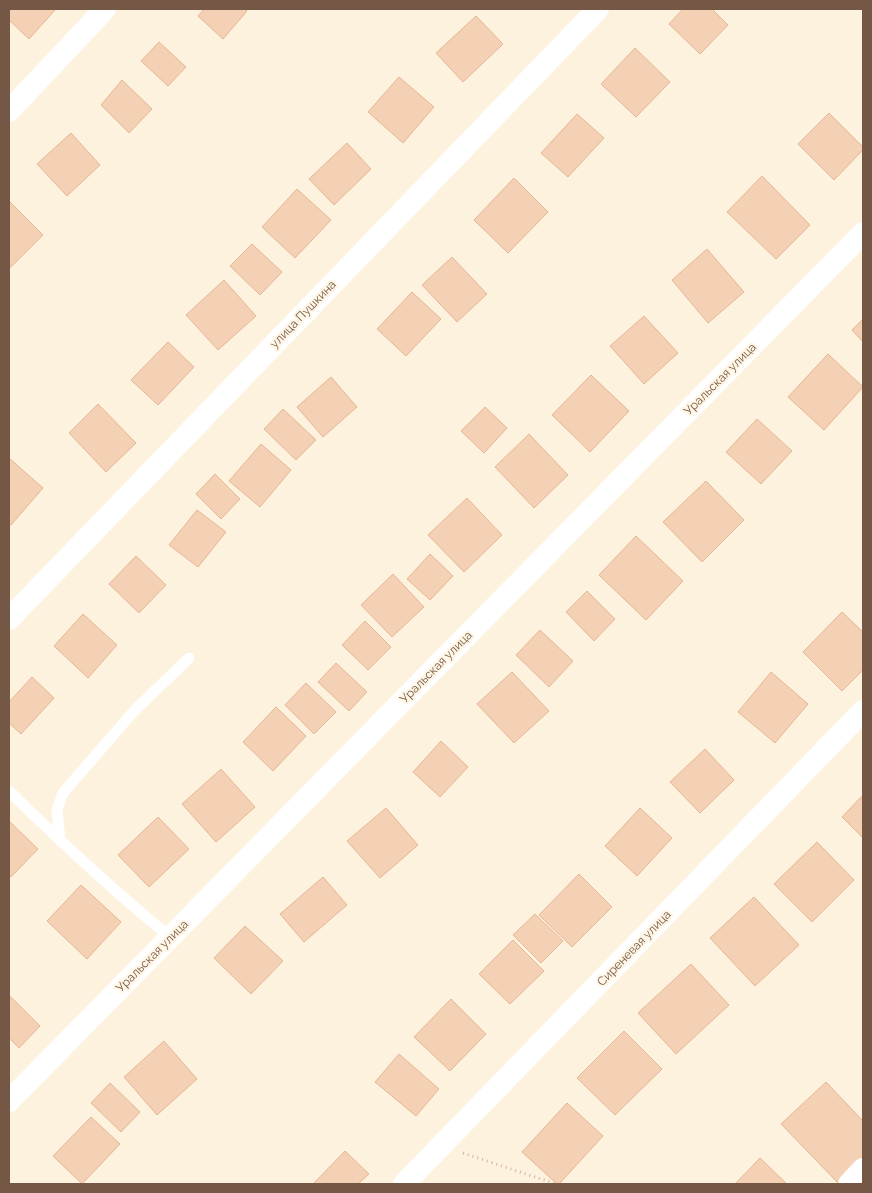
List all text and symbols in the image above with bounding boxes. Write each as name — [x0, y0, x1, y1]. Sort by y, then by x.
street label: улица Пушкина — [267, 277, 339, 351]
street label: Уральская улица — [681, 340, 759, 418]
street label: Уральская улица — [397, 628, 475, 706]
street label: Сиреневая улица — [594, 907, 674, 989]
street label: Уральская улица — [113, 917, 191, 995]

